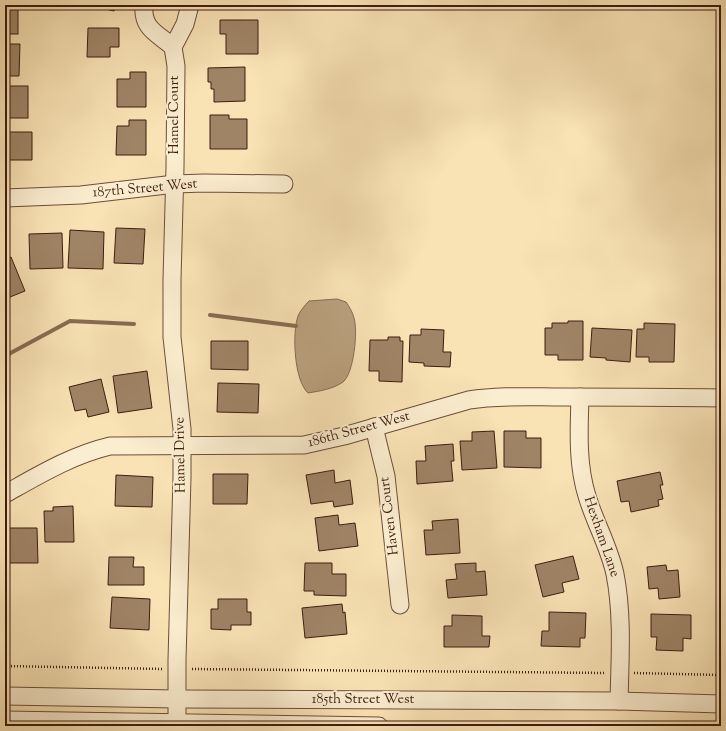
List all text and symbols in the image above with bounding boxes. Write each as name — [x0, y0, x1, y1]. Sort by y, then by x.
street label: Hamel Court — [165, 75, 185, 154]
street label: 187th Street West — [92, 174, 198, 204]
street label: 186th Street West — [306, 407, 412, 453]
street label: Hamel Drive — [170, 417, 192, 493]
street label: Haven Court — [375, 476, 405, 556]
street label: Hexham Lane — [578, 494, 624, 580]
street label: 185th Street West — [312, 690, 415, 710]

